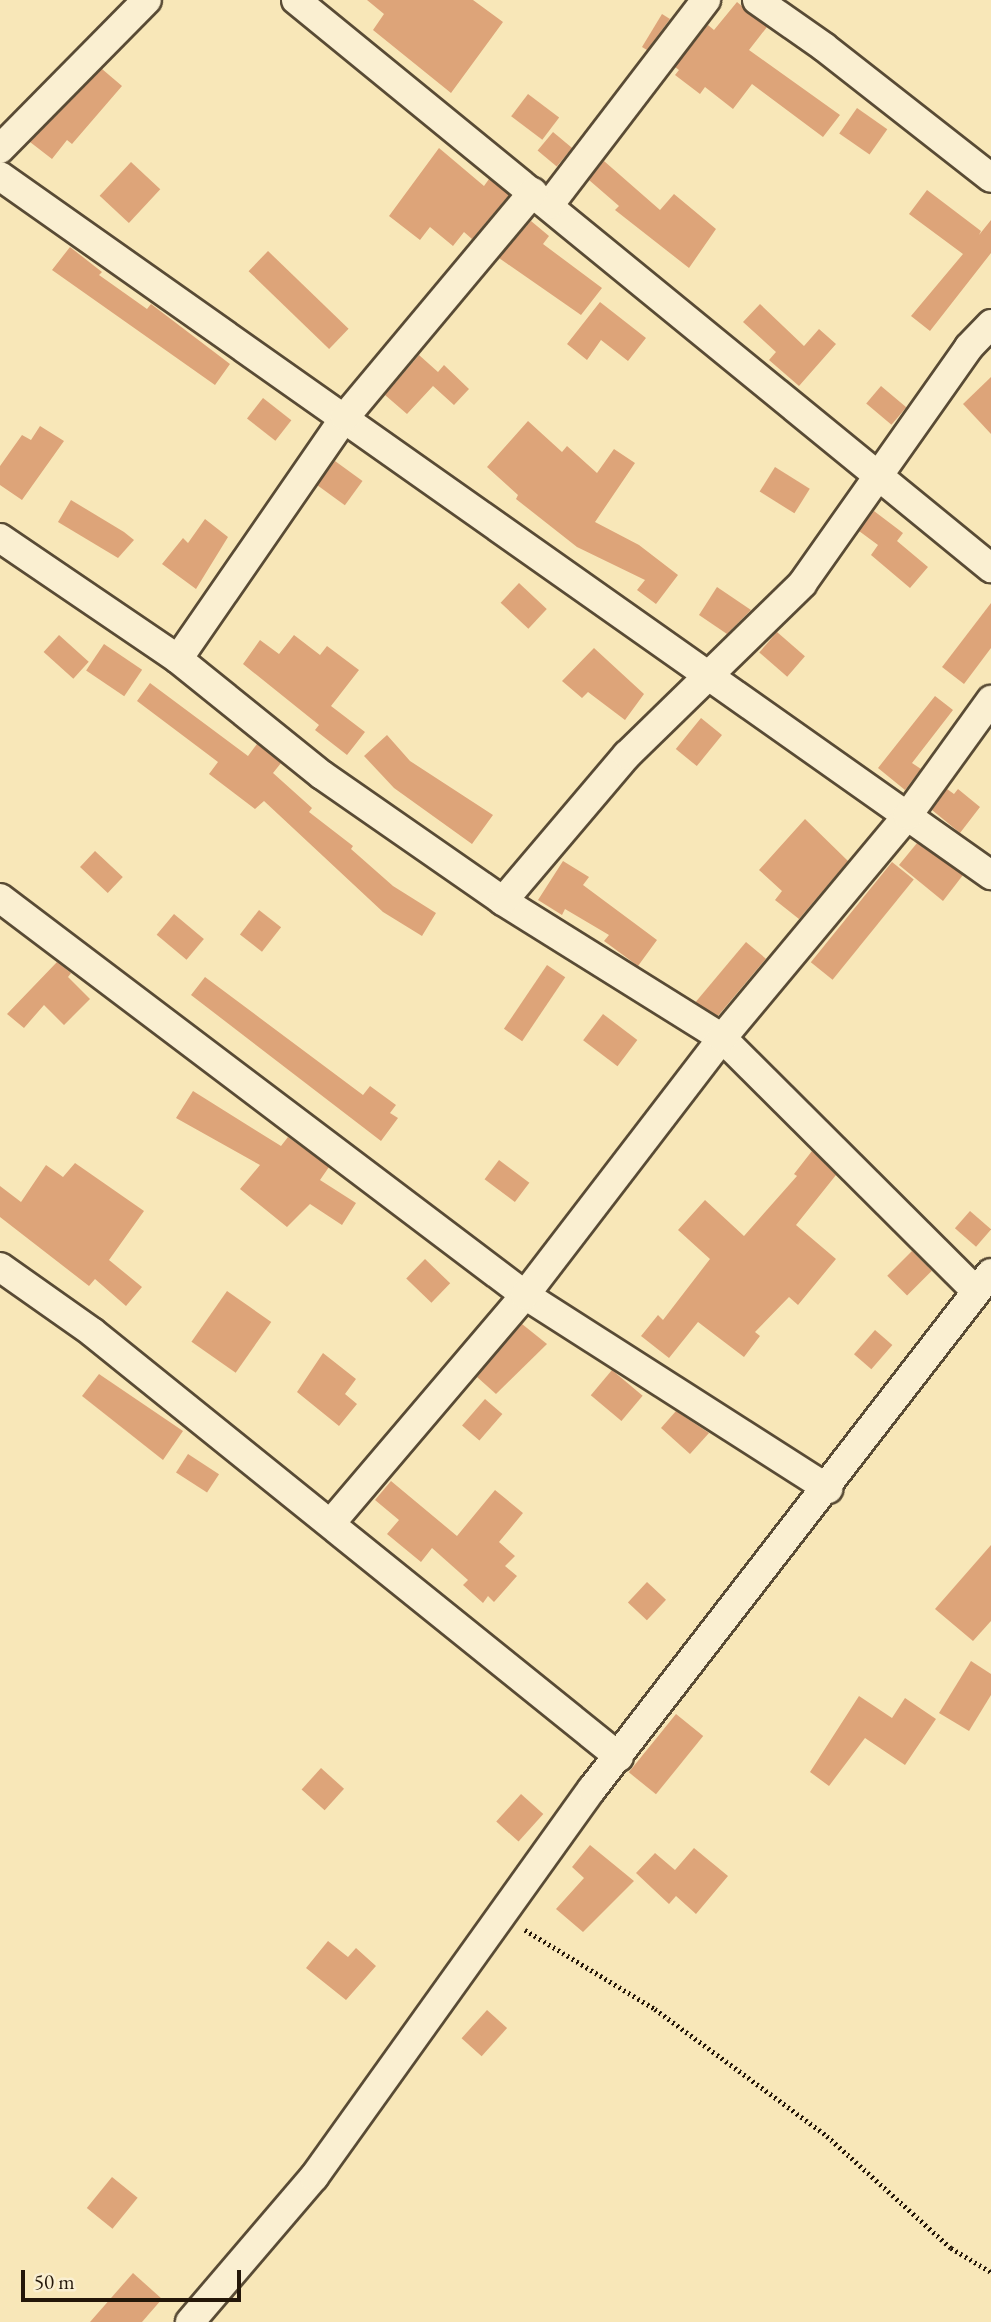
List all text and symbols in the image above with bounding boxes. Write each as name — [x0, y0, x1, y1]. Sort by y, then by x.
scale bar — [24, 2256, 245, 2300]
text: 50 m — [34, 2268, 75, 2295]

